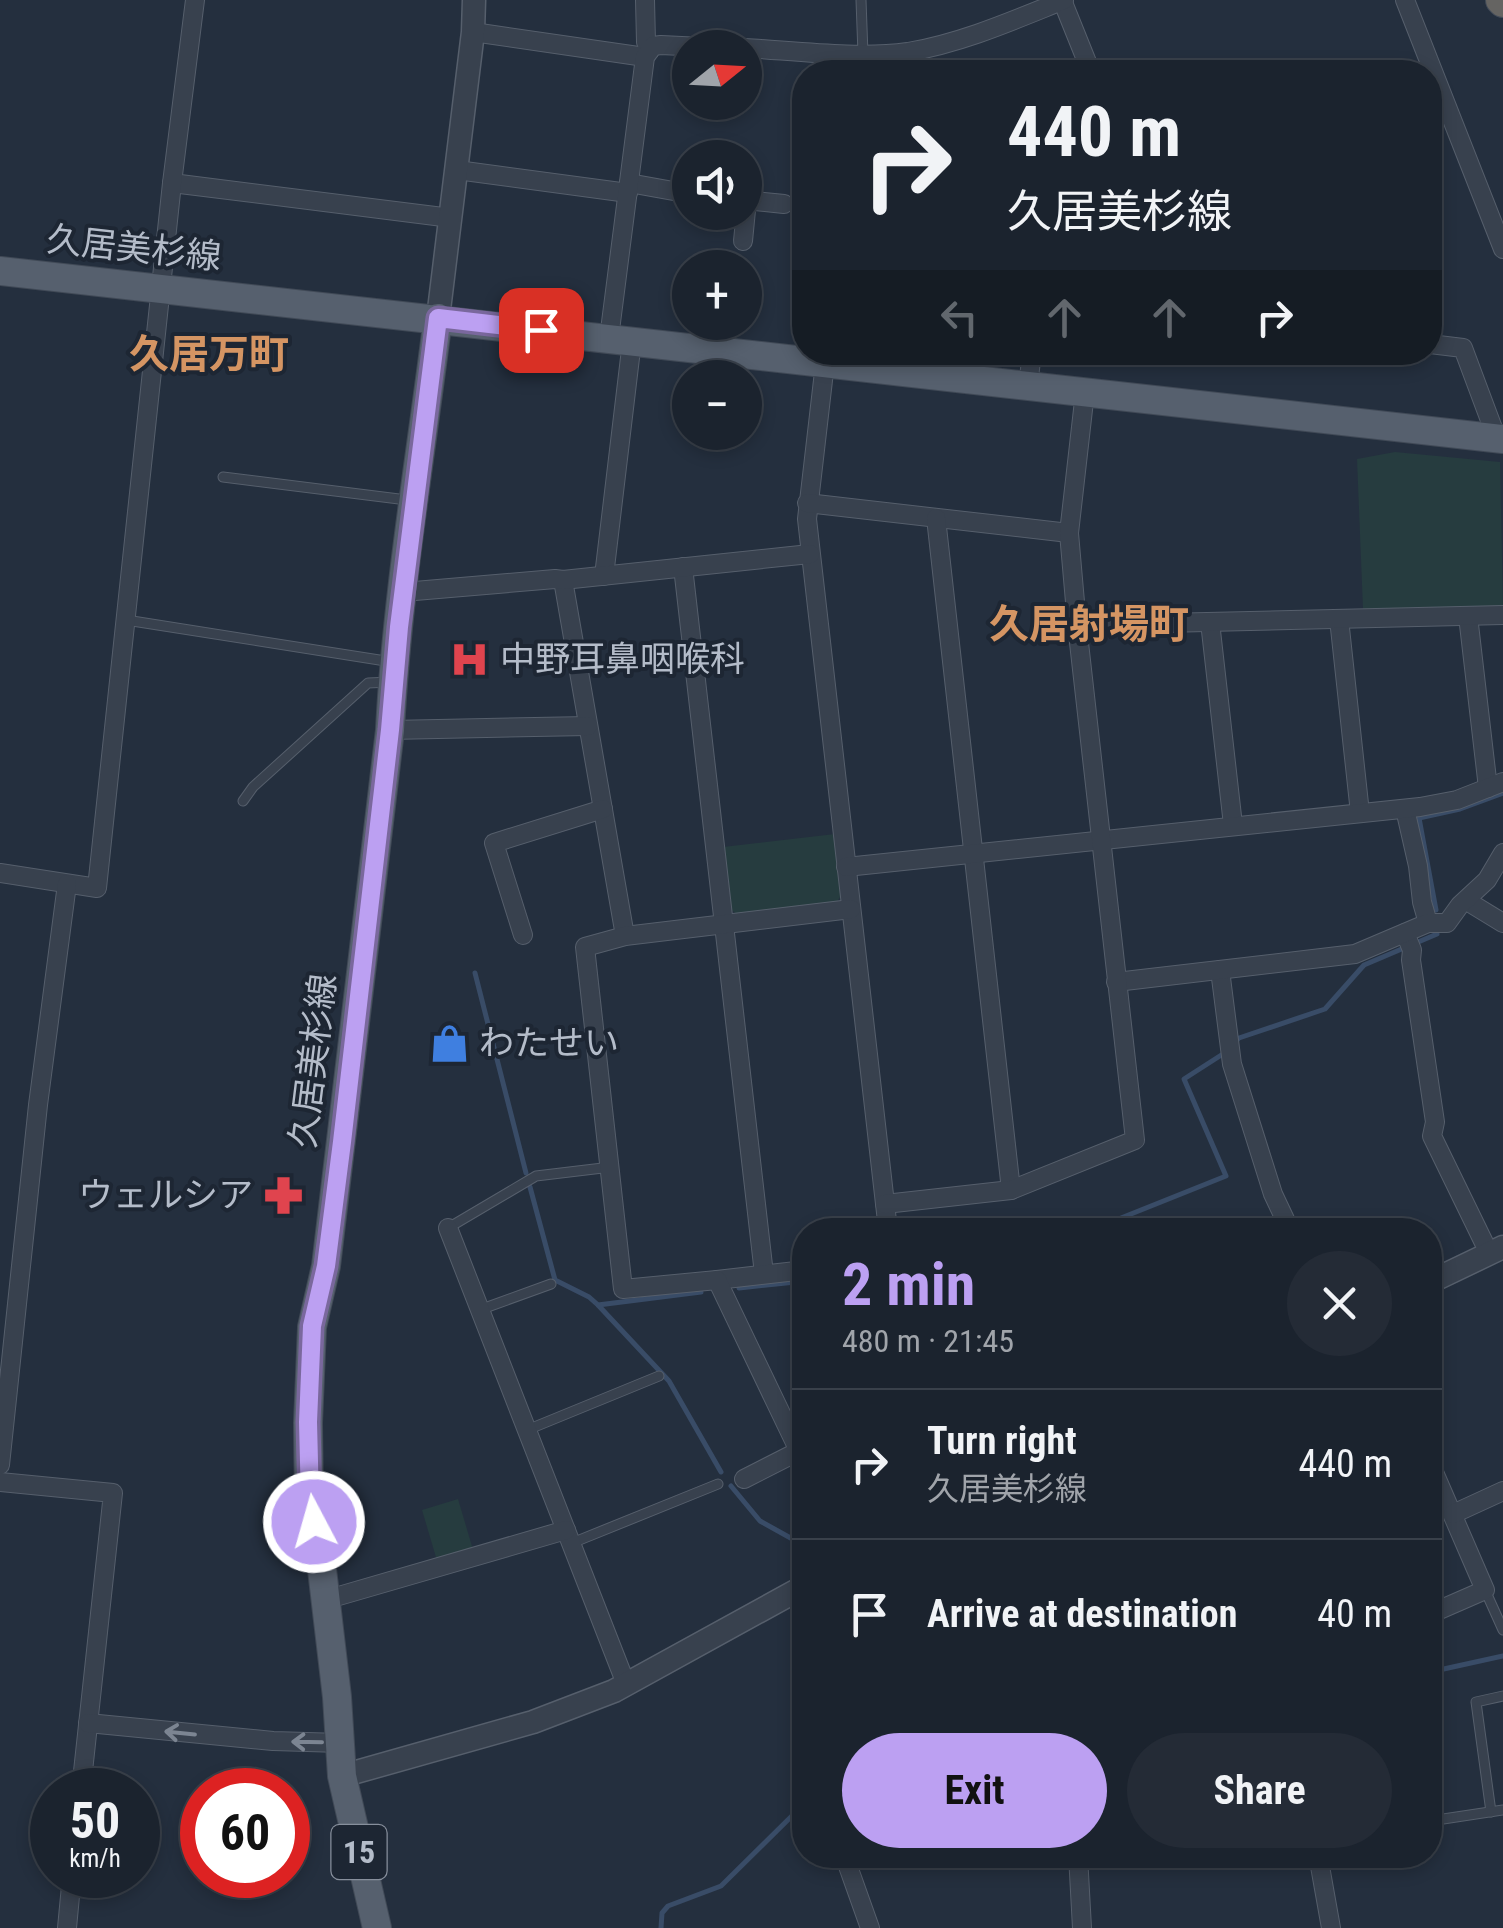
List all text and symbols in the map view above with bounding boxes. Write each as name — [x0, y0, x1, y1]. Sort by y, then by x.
north arrow — [672, 30, 762, 120]
map controls — [672, 30, 762, 450]
text: 440 m — [1007, 91, 1181, 173]
icon: right — [842, 100, 972, 230]
button: sound — [672, 140, 762, 230]
text: 久居美杉線 — [1007, 185, 1232, 238]
street label: 久居美杉線 — [45, 219, 223, 278]
button: + — [672, 250, 762, 340]
pin — [499, 288, 584, 373]
icon: left — [932, 290, 987, 345]
icon: ahead — [1037, 290, 1092, 345]
icon: ahead — [1142, 290, 1197, 345]
icon: right — [1247, 290, 1302, 345]
icon: arrive — [514, 303, 569, 358]
district label: 久居万町 — [129, 331, 289, 378]
button: − — [672, 360, 762, 450]
district label: 久居射場町 — [989, 601, 1189, 648]
hospital icon: 中野耳鼻咽喉科 — [449, 638, 491, 680]
place label: 中野耳鼻咽喉科 — [500, 639, 745, 680]
street label: 久居美杉線 — [282, 972, 345, 1150]
shop icon: わたせい — [428, 1022, 470, 1064]
place label: わたせい — [479, 1023, 619, 1064]
pharmacy icon: ウェルシア — [262, 1174, 304, 1216]
place label: ウェルシア — [78, 1175, 253, 1216]
text: 2 min — [842, 1249, 975, 1320]
button: close — [1287, 1251, 1392, 1356]
text: 480 m · 21:45 — [842, 1322, 1014, 1360]
text: Turn right — [927, 1419, 1077, 1463]
icon: right — [842, 1437, 897, 1492]
text: 440 m — [1298, 1442, 1392, 1486]
position arrow — [262, 1470, 366, 1574]
text: 久居美杉線 — [927, 1470, 1087, 1508]
icon: arrive — [842, 1587, 897, 1642]
text: Arrive at destination — [927, 1592, 1237, 1636]
text: 40 m — [1317, 1592, 1392, 1636]
one-way arrow — [165, 1723, 197, 1742]
one-way arrow — [291, 1733, 323, 1752]
button: Exit — [842, 1733, 1107, 1848]
button: Share — [1127, 1733, 1392, 1848]
speed limit sign: 60 — [180, 1768, 310, 1898]
text: 50 — [70, 1792, 120, 1850]
road number: 15 — [332, 1825, 386, 1879]
text: km/h — [69, 1844, 121, 1873]

